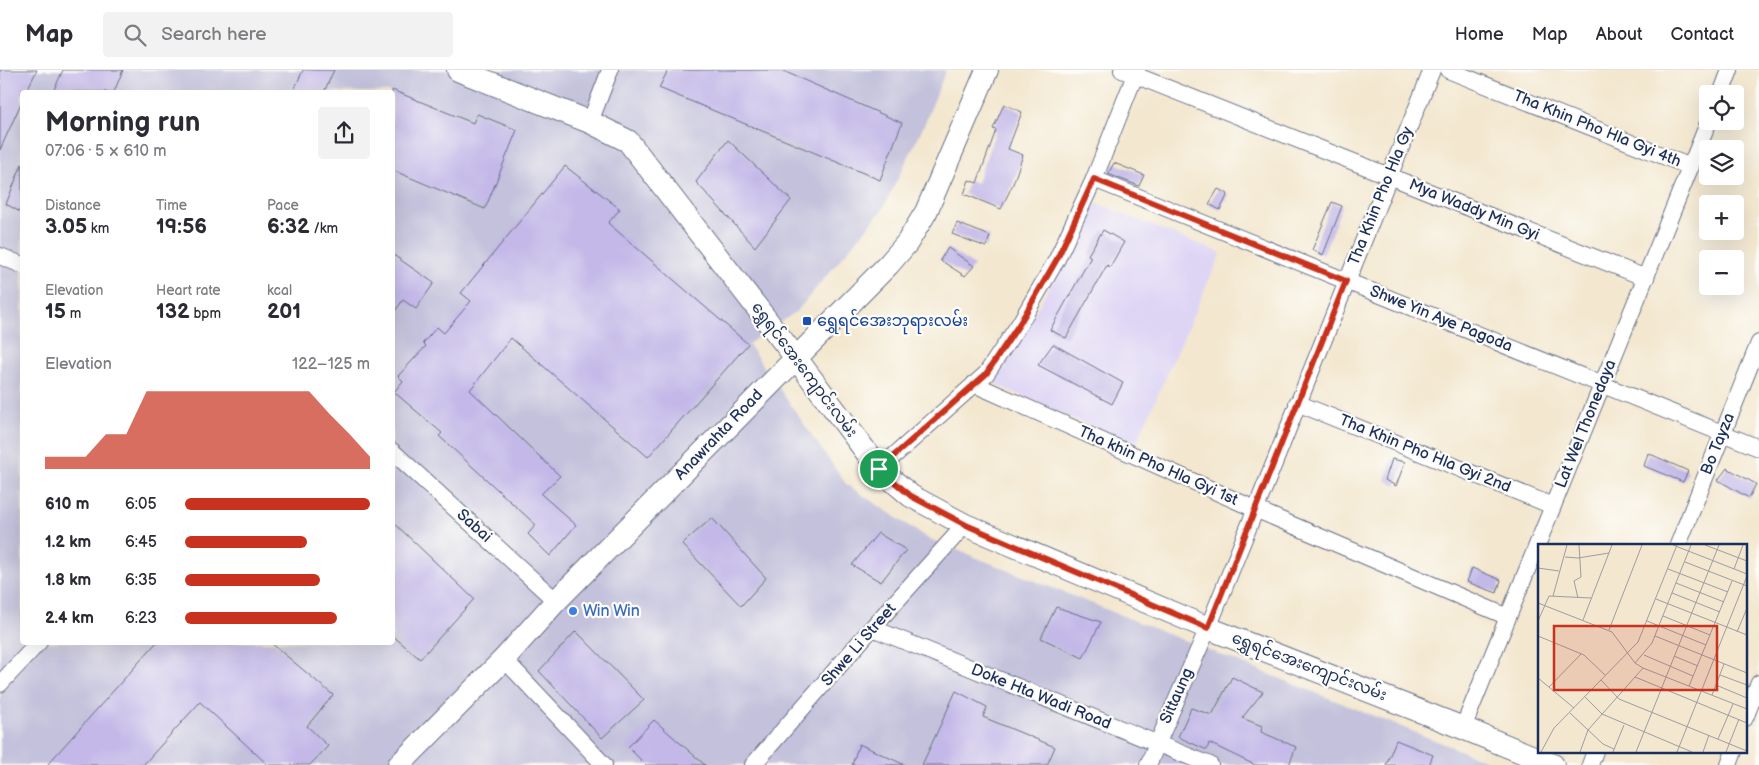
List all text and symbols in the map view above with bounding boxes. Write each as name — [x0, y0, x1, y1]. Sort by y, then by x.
search box — [103, 12, 453, 57]
text: Map — [25, 20, 73, 49]
icon: search — [121, 21, 149, 49]
text: Search here — [161, 23, 267, 46]
text: Home — [1455, 24, 1504, 45]
text: Map — [1532, 24, 1568, 45]
text: About — [1596, 24, 1643, 45]
text: Contact — [1671, 24, 1734, 45]
map controls — [1699, 85, 1744, 295]
button: locate — [1699, 85, 1744, 130]
street label: Tha Khin Pho Hla Gyi 4th — [1510, 87, 1684, 171]
text: Morning run — [45, 106, 200, 139]
button: share — [318, 107, 370, 159]
street label: Tha Khin Pho Hla Gy — [1345, 123, 1418, 268]
button: layers — [1699, 140, 1744, 185]
text: 07:06 · 5 × 610 m — [45, 142, 166, 161]
street label: Mya Waddy Min Gyi — [1406, 175, 1542, 245]
button: + — [1699, 195, 1744, 240]
text: Distance — [45, 197, 101, 214]
text: Time — [156, 197, 187, 214]
text: Pace — [267, 197, 299, 214]
text: 3.05 — [45, 214, 87, 239]
text: 19:56 — [156, 214, 207, 239]
text: 6:32 — [267, 214, 310, 239]
text: km — [87, 220, 109, 237]
text: /km — [310, 220, 338, 237]
button: − — [1699, 250, 1744, 295]
text: Elevation — [45, 282, 103, 299]
text: Heart rate — [156, 282, 221, 299]
text: kcal — [267, 282, 292, 299]
street label: Shwe Yin Aye Pagoda — [1367, 282, 1515, 356]
street label: ရွှေရင်အေးကျောင်းလမ်း — [745, 297, 863, 443]
text: 15 — [45, 299, 66, 324]
text: 132 — [156, 299, 190, 324]
text: 201 — [267, 299, 301, 324]
text: m — [66, 305, 81, 322]
text: bpm — [190, 305, 221, 322]
place label: ရွှေရင်အေးဘုရားလမ်း — [817, 309, 968, 335]
marker: ရွှေရင်အေးဘုရားလမ်း — [801, 315, 813, 327]
text: Elevation — [45, 355, 112, 374]
text: 122–125 m — [292, 355, 370, 374]
street label: Lat Wel Thonedaya — [1552, 357, 1620, 491]
street label: Anawrahta Road — [671, 386, 767, 484]
street label: Bo Tayza — [1697, 410, 1739, 478]
street label: Tha Khin Pho Hla Gyi 2nd — [1336, 411, 1514, 497]
street label: Tha khin Pho Hla Gyi 1st — [1075, 422, 1241, 510]
pin — [858, 448, 900, 490]
icon: arrive — [865, 455, 893, 483]
text: 610 m — [45, 495, 89, 514]
text: 6:05 — [125, 495, 157, 514]
street label: Sabai — [453, 505, 495, 547]
text: 1.2 km — [45, 533, 91, 552]
text: 6:45 — [125, 533, 157, 552]
inset map — [1538, 544, 1746, 752]
text: 1.8 km — [45, 571, 91, 590]
text: 6:35 — [125, 571, 157, 590]
street label: Shwe Li Street — [818, 600, 900, 690]
place label: Win Win — [583, 602, 640, 621]
marker: Win Win — [567, 605, 579, 617]
text: 2.4 km — [45, 609, 94, 628]
text: 6:23 — [125, 609, 157, 628]
street label: ရွှေရင်အေးကျောင်းလမ်း — [1228, 626, 1390, 708]
street label: Doke Hta Wadi Road — [968, 660, 1114, 734]
street label: Sittaung — [1156, 665, 1198, 727]

